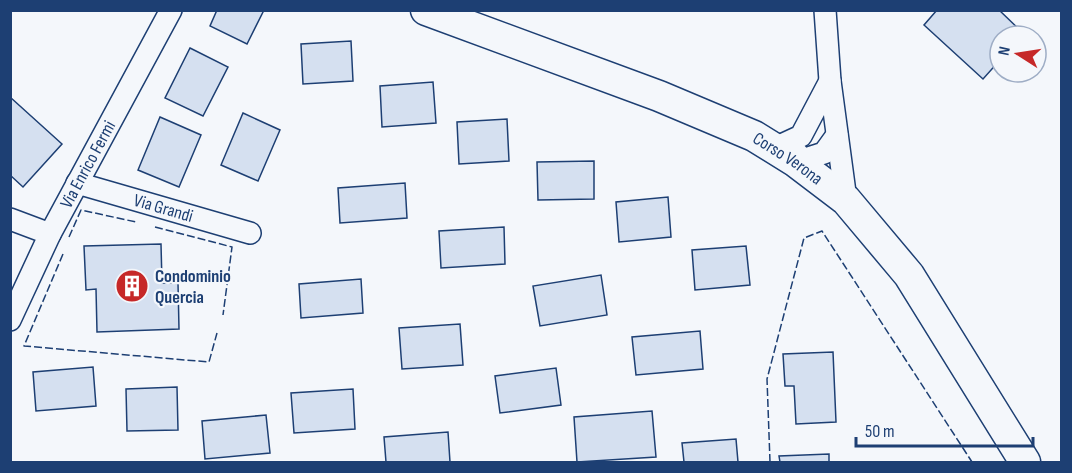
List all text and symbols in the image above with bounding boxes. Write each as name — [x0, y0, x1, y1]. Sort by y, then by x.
north arrow — [988, 24, 1048, 84]
text: N — [995, 45, 1015, 57]
street label: Via Enrico Fermi — [56, 117, 120, 212]
street label: Corso Verona — [749, 128, 827, 190]
street label: Via Grandi — [131, 190, 195, 227]
place label: Condominio Quercia — [155, 266, 231, 308]
building icon: Condominio Quercia — [114, 268, 150, 304]
scale bar — [856, 410, 1033, 448]
text: 50 m — [865, 421, 895, 442]

